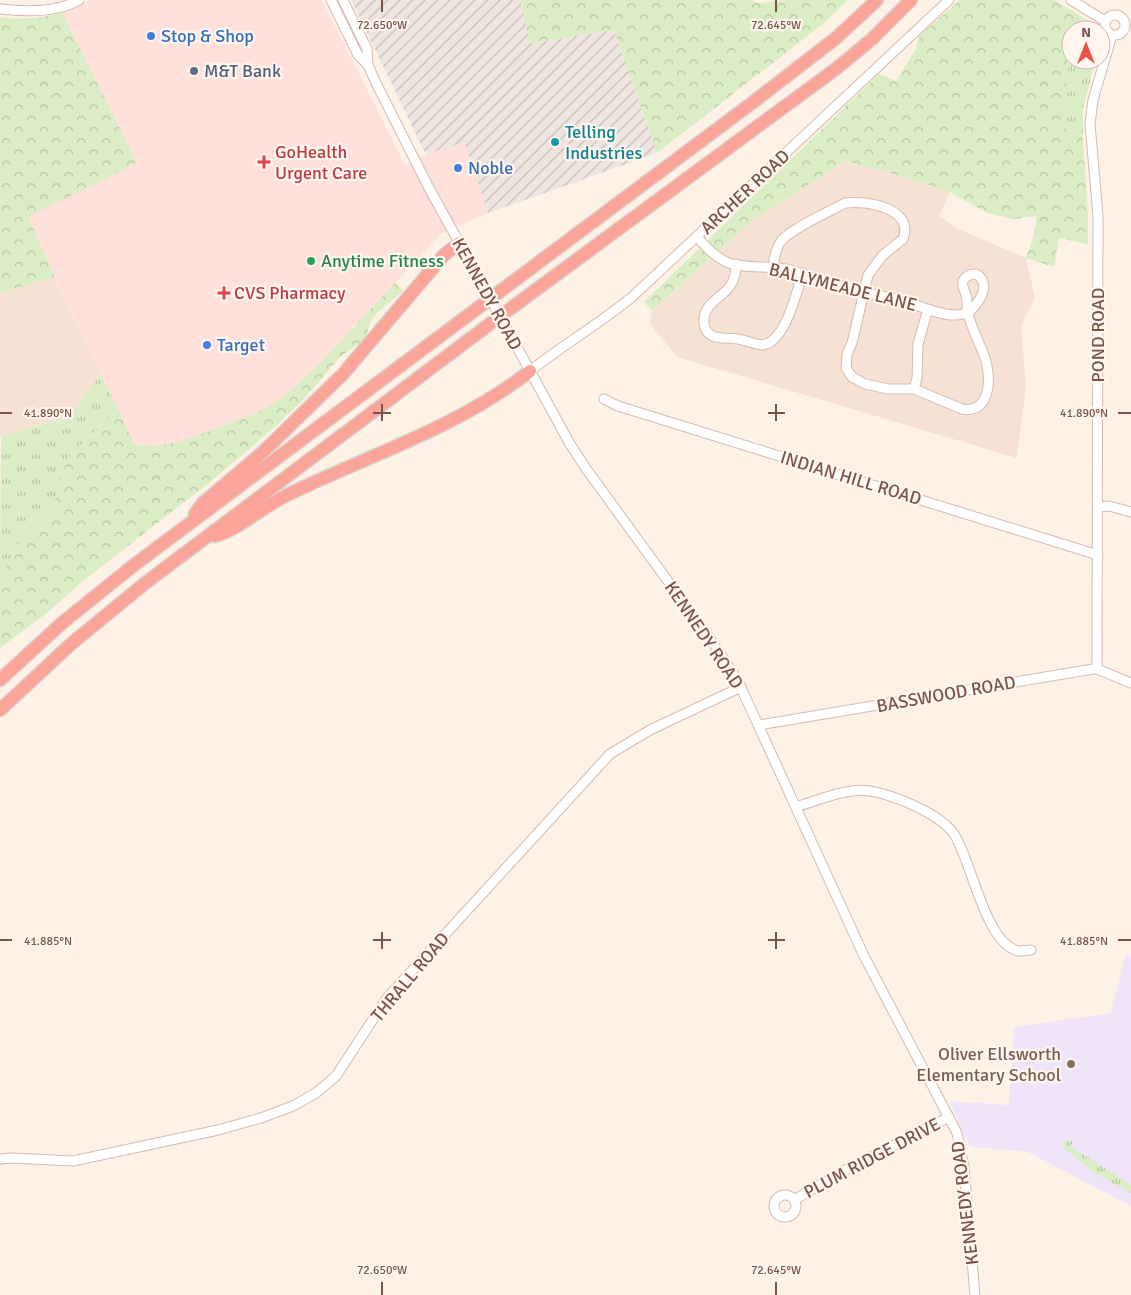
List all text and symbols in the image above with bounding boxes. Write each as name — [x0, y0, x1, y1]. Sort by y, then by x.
text: 72.650°W — [357, 18, 407, 33]
text: 72.645°W — [751, 18, 801, 33]
north arrow — [1061, 20, 1111, 70]
text: N — [1081, 24, 1091, 41]
place label: Stop & Shop — [161, 25, 254, 47]
marker: Stop & Shop — [145, 30, 157, 42]
place label: M&T Bank — [204, 60, 281, 82]
marker: M&T Bank — [188, 65, 200, 77]
place label: Telling Industries — [565, 121, 642, 164]
marker: Telling Industries — [549, 136, 561, 148]
place label: GoHealth Urgent Care — [275, 141, 367, 184]
street label: ARCHER ROAD — [696, 145, 794, 239]
marker: GoHealth Urgent Care — [257, 155, 271, 169]
place label: Noble — [468, 157, 513, 179]
marker: Noble — [452, 162, 464, 174]
street label: KENNEDY ROAD — [447, 234, 527, 354]
place label: Anytime Fitness — [321, 250, 444, 272]
marker: Anytime Fitness — [305, 255, 317, 267]
street label: BALLYMEADE LANE — [767, 258, 919, 316]
place label: CVS Pharmacy — [234, 282, 346, 304]
marker: CVS Pharmacy — [218, 287, 230, 299]
street label: POND ROAD — [1087, 288, 1109, 382]
place label: Target — [217, 334, 265, 356]
marker: Target — [201, 339, 213, 351]
text: 41.890°N — [24, 406, 72, 421]
text: 41.890°N — [1060, 406, 1108, 421]
street label: INDIAN HILL ROAD — [778, 446, 924, 510]
street label: KENNEDY ROAD — [660, 577, 748, 693]
street label: BASSWOOD ROAD — [875, 671, 1017, 717]
street label: THRALL ROAD — [366, 928, 454, 1026]
text: 41.885°N — [24, 934, 72, 949]
text: 41.885°N — [1060, 934, 1108, 949]
place label: Oliver Ellsworth Elementary School — [916, 1043, 1061, 1086]
marker: Oliver Ellsworth Elementary School — [1065, 1058, 1077, 1070]
street label: PLUM RIDGE DRIVE — [800, 1113, 944, 1203]
street label: KENNEDY ROAD — [946, 1140, 984, 1266]
text: 72.650°W — [357, 1263, 407, 1278]
text: 72.645°W — [751, 1263, 801, 1278]

